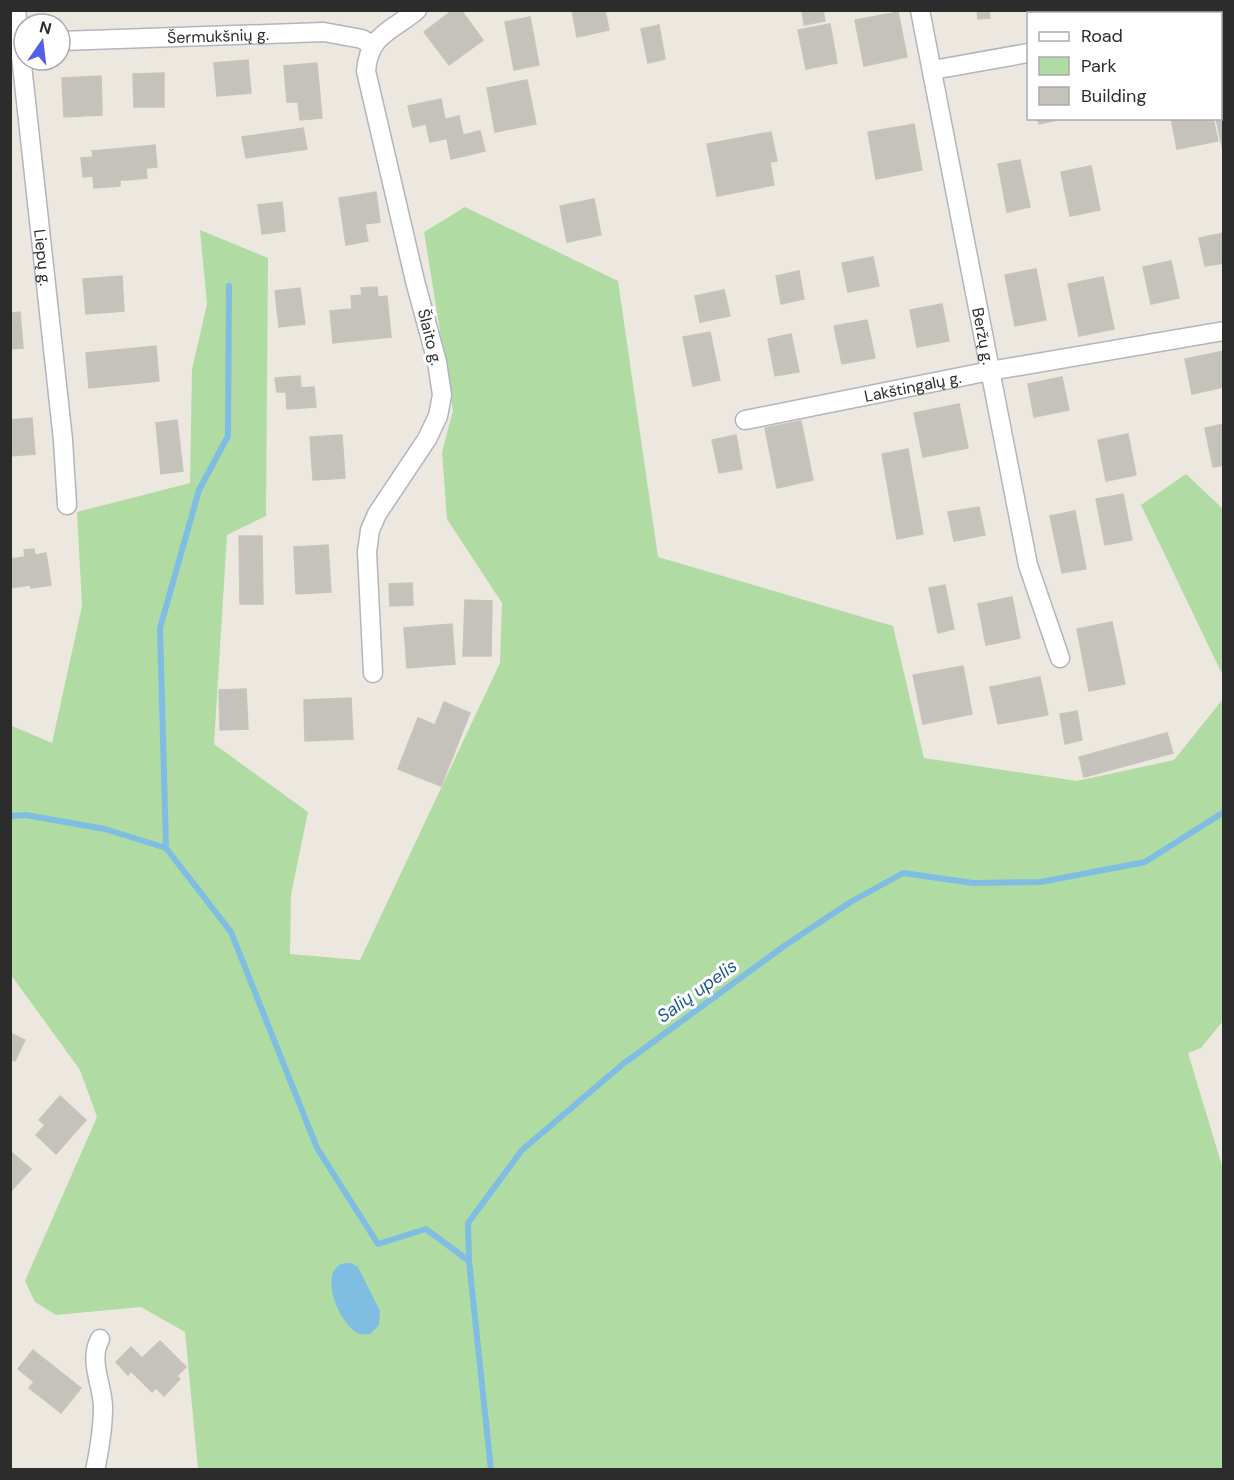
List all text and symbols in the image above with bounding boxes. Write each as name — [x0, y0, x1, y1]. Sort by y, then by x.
north arrow — [12, 12, 72, 72]
legend — [1027, 12, 1222, 120]
text: N — [37, 16, 54, 40]
street label: Šermukšnių g. — [167, 23, 269, 48]
text: Road — [1081, 24, 1123, 48]
text: Park — [1081, 54, 1117, 78]
text: Building — [1081, 84, 1146, 108]
street label: Liepų g. — [30, 228, 57, 287]
street label: Beržų g. — [968, 306, 999, 366]
street label: Šlaito g. — [413, 307, 447, 367]
street label: Lakštingalų g. — [862, 367, 963, 406]
water label: Salių upelis — [652, 954, 742, 1028]

